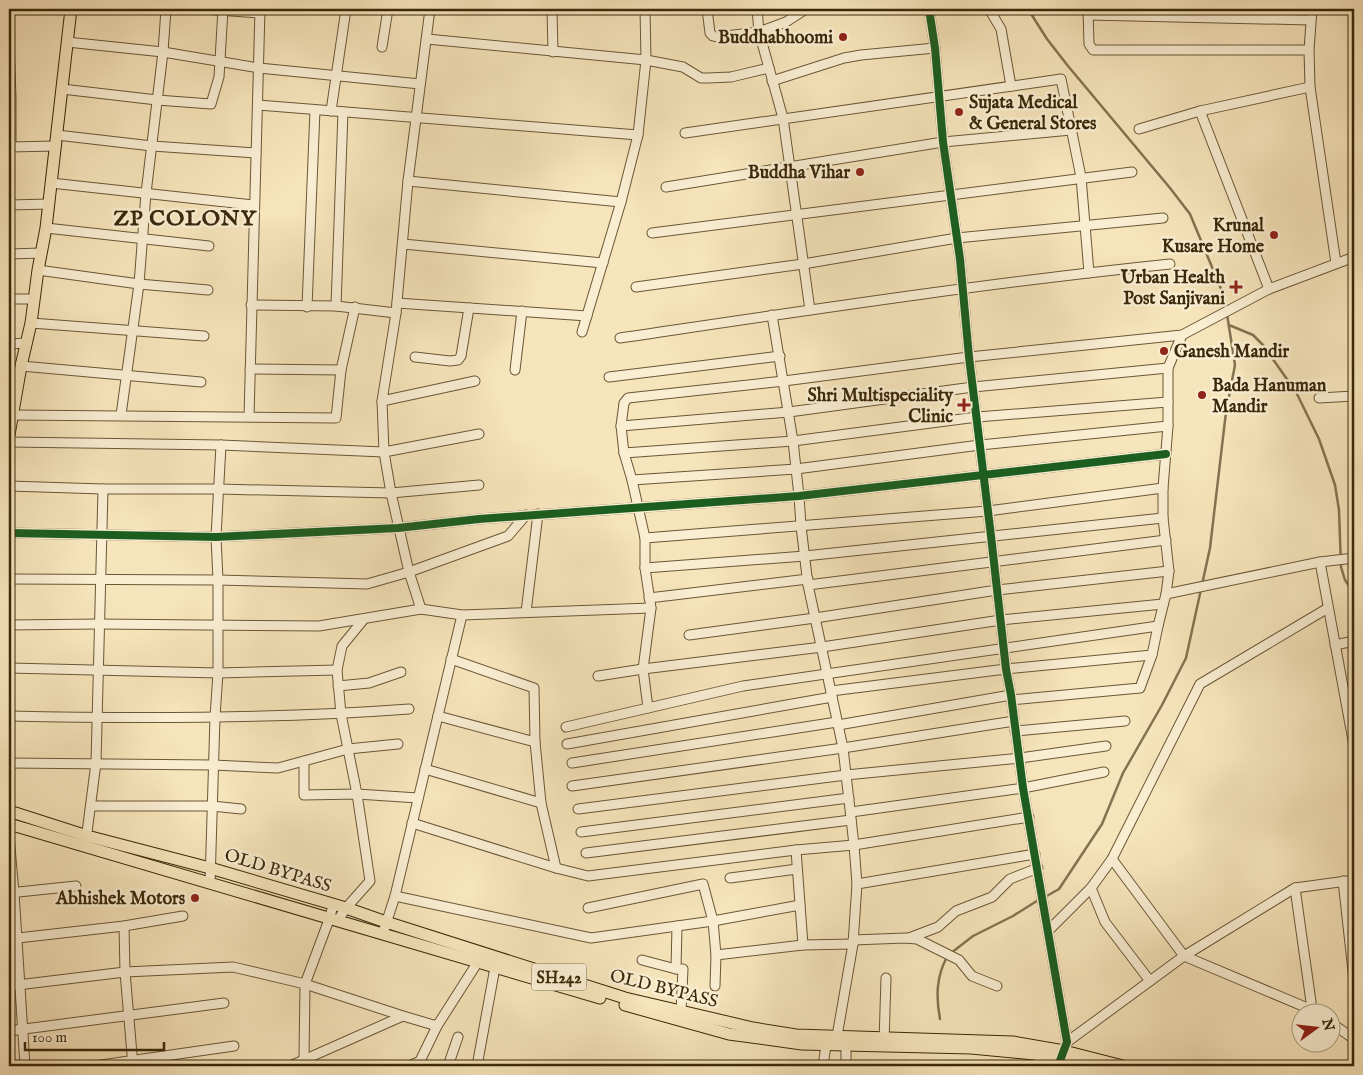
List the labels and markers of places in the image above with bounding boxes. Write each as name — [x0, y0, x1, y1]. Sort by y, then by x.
place label: Buddhabhoomi — [718, 27, 833, 50]
marker: Buddhabhoomi — [837, 31, 849, 43]
place label: Sujata Medical & General Stores — [969, 92, 1097, 136]
marker: Sujata Medical & General Stores — [953, 106, 965, 118]
place label: Buddha Vihar — [748, 162, 850, 185]
marker: Buddha Vihar — [854, 166, 866, 178]
place label: Krunal Kusare Home — [1162, 215, 1265, 259]
marker: Krunal Kusare Home — [1268, 229, 1280, 241]
place label: Urban Health Post Sanjivani — [1120, 267, 1225, 311]
marker: Urban Health Post Sanjivani — [1229, 280, 1243, 294]
place label: Ganesh Mandir — [1174, 341, 1289, 364]
marker: Ganesh Mandir — [1158, 345, 1170, 357]
place label: Bada Hanuman Mandir — [1212, 375, 1327, 419]
place label: Shri Multispeciality Clinic — [807, 385, 954, 429]
marker: Bada Hanuman Mandir — [1196, 389, 1208, 401]
marker: Shri Multispeciality Clinic — [957, 398, 971, 412]
place label: Abhishek Motors — [55, 888, 186, 911]
marker: Abhishek Motors — [189, 892, 201, 904]

